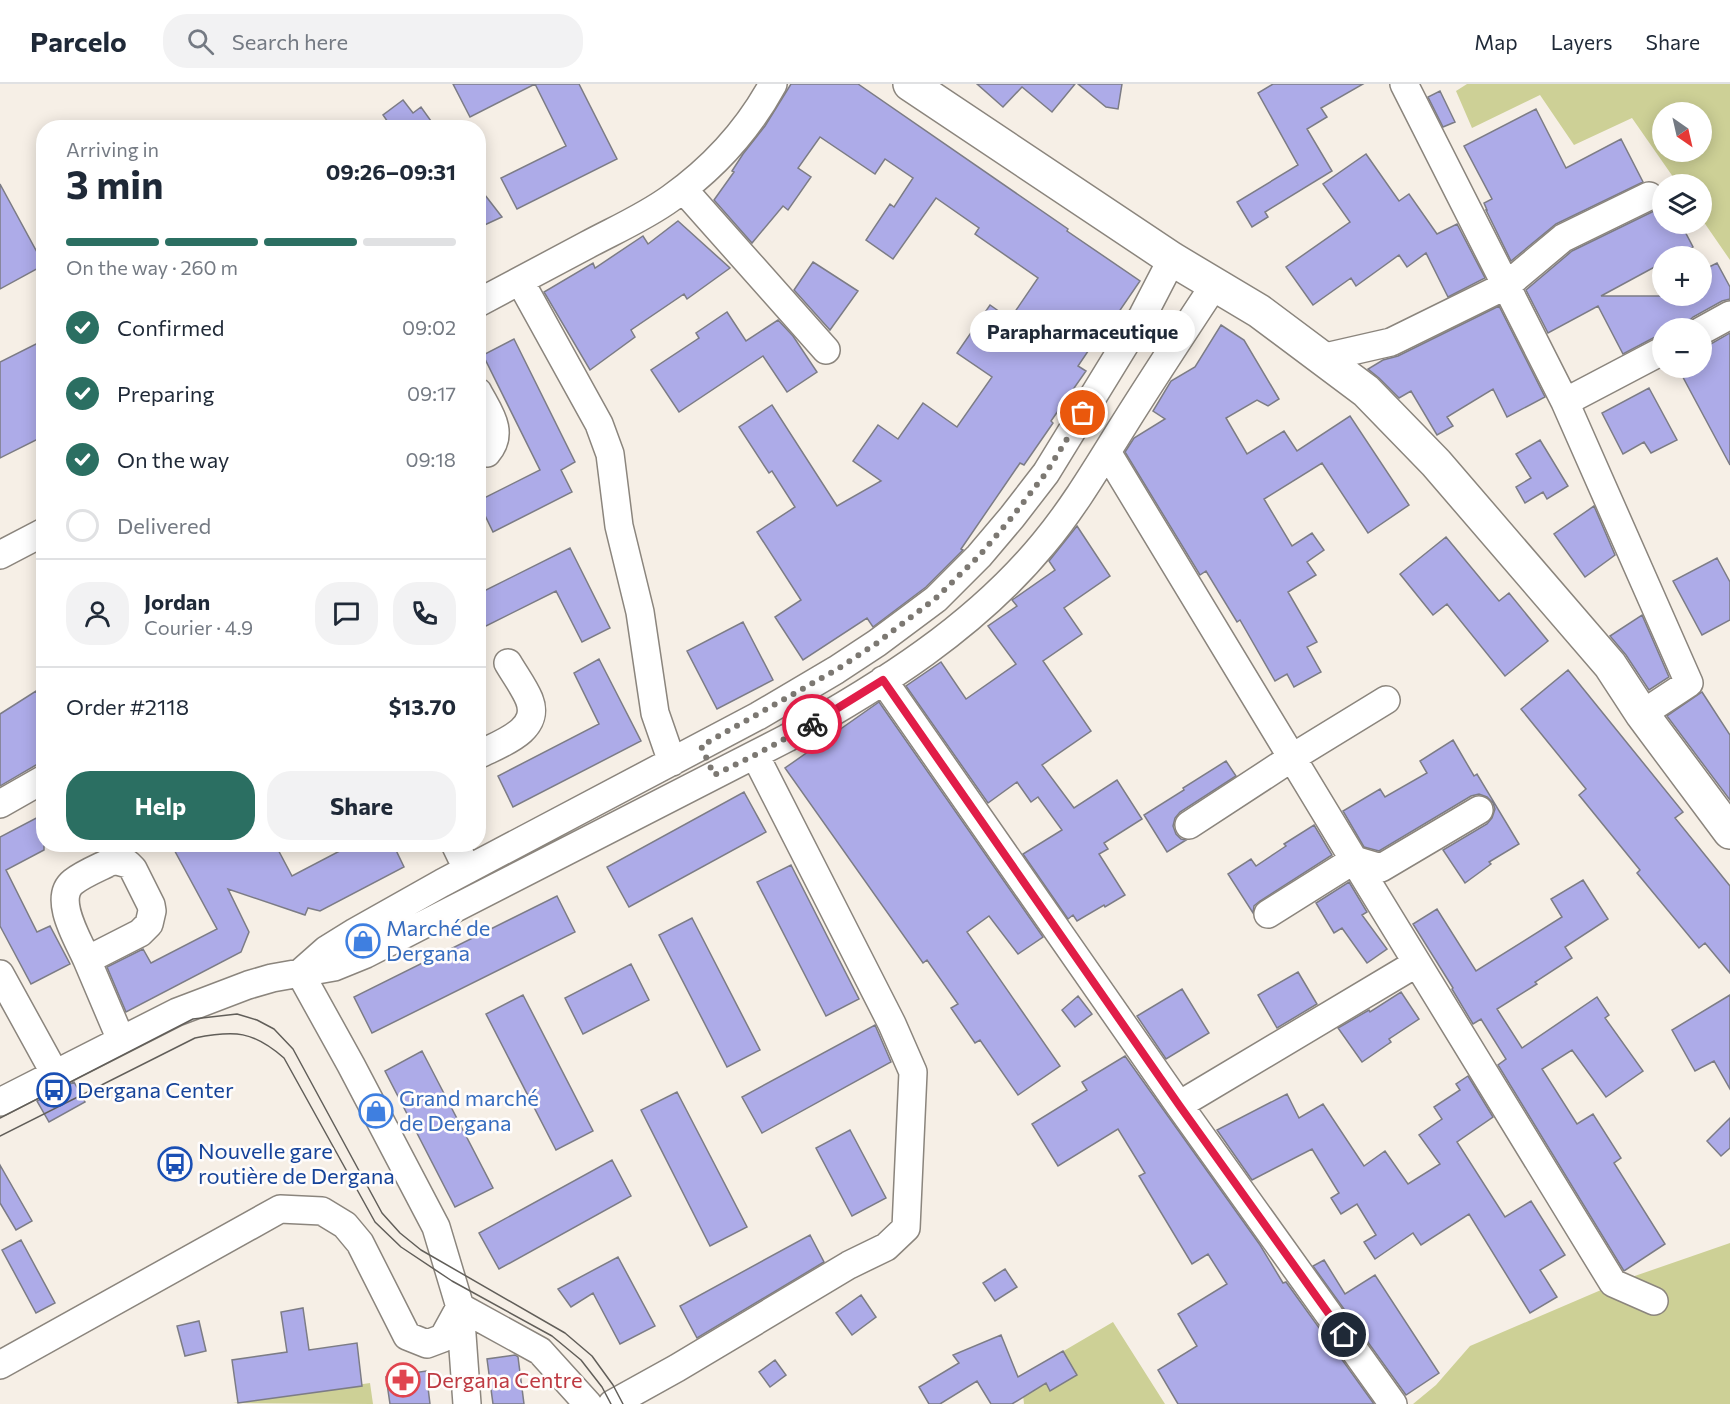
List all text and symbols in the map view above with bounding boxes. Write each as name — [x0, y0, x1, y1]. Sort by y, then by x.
search box — [163, 14, 583, 68]
text: Parcelo — [30, 24, 127, 58]
icon: search — [184, 25, 217, 58]
text: Search here — [232, 28, 348, 55]
text: Map — [1474, 29, 1518, 54]
text: Layers — [1551, 29, 1613, 54]
text: Share — [1646, 29, 1700, 54]
north arrow — [1652, 102, 1712, 162]
map controls — [1652, 102, 1712, 378]
text: Arriving in — [66, 137, 159, 161]
text: 09:26–09:31 — [326, 158, 456, 185]
text: 3 min — [66, 159, 164, 207]
button: layers — [1652, 174, 1712, 234]
button: + — [1652, 246, 1712, 306]
text: On the way · 260 m — [66, 255, 238, 279]
icon: check — [66, 311, 99, 344]
callout: Parapharmaceutique — [970, 311, 1196, 353]
text: Confirmed — [117, 314, 224, 341]
text: 09:02 — [402, 315, 456, 339]
button: − — [1652, 318, 1712, 378]
text: Parapharmaceutique — [987, 319, 1178, 343]
icon: check — [66, 377, 99, 410]
text: Preparing — [117, 380, 214, 407]
text: 09:17 — [407, 381, 456, 405]
pin — [1057, 387, 1108, 438]
icon: bag — [1066, 396, 1099, 429]
icon: check — [66, 443, 99, 476]
text: On the way — [117, 446, 229, 473]
text: 09:18 — [405, 447, 456, 471]
text: Delivered — [117, 512, 211, 539]
button: person — [66, 582, 129, 645]
button: chat — [315, 582, 378, 645]
button: phone — [393, 582, 456, 645]
text: Jordan — [144, 588, 210, 615]
text: Courier · 4.9 — [144, 615, 253, 639]
text: Order #2118 — [66, 693, 189, 720]
text: $13.70 — [389, 693, 456, 720]
courier — [782, 694, 842, 754]
icon: bike — [796, 708, 829, 741]
button: Help — [66, 771, 255, 840]
button: Share — [267, 771, 456, 840]
place label: Marché de Dergana — [386, 914, 490, 966]
shop icon: Marché de Dergana — [345, 923, 381, 959]
bus stop icon: Dergana Center — [36, 1072, 72, 1108]
place label: Dergana Center — [77, 1076, 234, 1103]
place label: Grand marché de Dergana — [399, 1084, 539, 1136]
shop icon: Grand marché de Dergana — [358, 1093, 394, 1129]
place label: Nouvelle gare routière de Dergana — [198, 1137, 395, 1189]
bus stop icon: Nouvelle gare routière de Dergana — [157, 1146, 193, 1182]
pin — [1318, 1309, 1369, 1360]
icon: home — [1327, 1318, 1360, 1351]
pharmacy icon: Dergana Centre — [385, 1362, 421, 1398]
place label: Dergana Centre — [426, 1366, 583, 1393]

